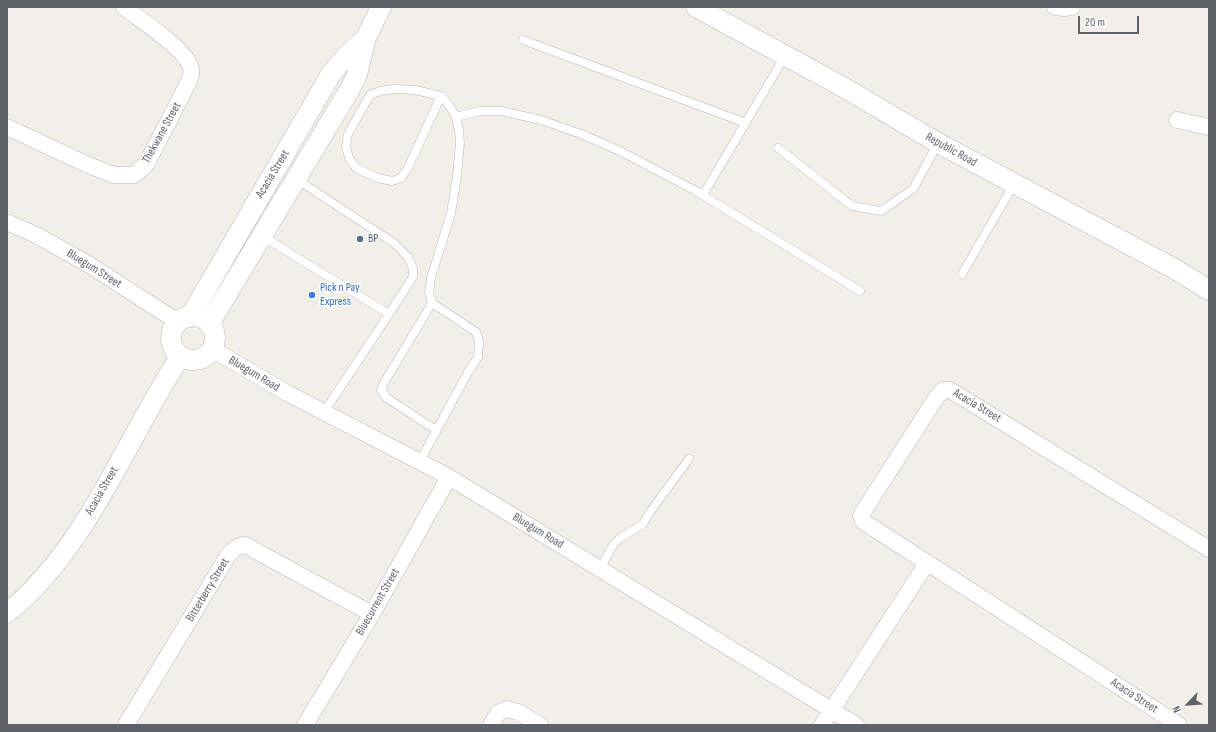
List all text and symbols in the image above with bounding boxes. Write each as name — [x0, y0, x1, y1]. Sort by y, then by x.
scale bar — [1080, 8, 1141, 34]
text: 20 m — [1085, 15, 1105, 30]
street label: Thekwane Street — [139, 100, 185, 166]
street label: Republic Road — [923, 130, 979, 170]
street label: Acacia Street — [253, 147, 293, 201]
place label: BP — [368, 232, 378, 246]
marker: BP — [355, 234, 365, 244]
street label: Bluegum Street — [64, 246, 124, 292]
place label: Pick n Pay Express — [320, 281, 360, 309]
marker: Pick n Pay Express — [307, 290, 317, 300]
street label: Bluegum Road — [226, 353, 282, 395]
street label: Acacia Street — [950, 386, 1004, 426]
street label: Acacia Street — [82, 464, 122, 518]
street label: Bluegum Road — [510, 510, 566, 552]
street label: Bitterberry Street — [183, 556, 233, 624]
street label: Bluecurrent Street — [353, 566, 403, 638]
street label: Acacia Street — [1108, 675, 1160, 717]
north arrow — [1168, 684, 1208, 724]
text: N — [1170, 704, 1184, 715]

